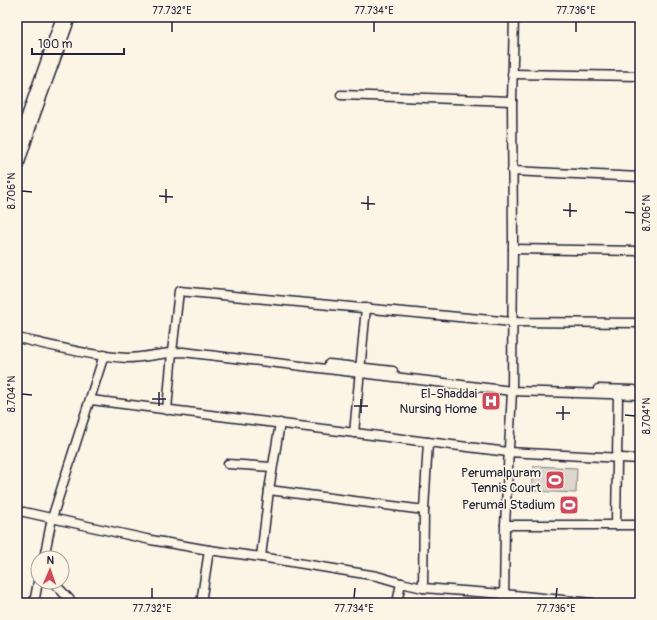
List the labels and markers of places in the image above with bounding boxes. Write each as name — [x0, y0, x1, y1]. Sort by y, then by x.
place label: El-Shaddai Nursing Home — [400, 386, 478, 417]
hospital icon: El-Shaddai Nursing Home — [480, 390, 502, 412]
place label: Perumalpuram Tennis Court — [461, 465, 542, 496]
sports icon: Perumalpuram Tennis Court — [544, 469, 566, 491]
sports icon: Perumal Stadium — [558, 494, 580, 516]
place label: Perumal Stadium — [462, 497, 555, 513]

